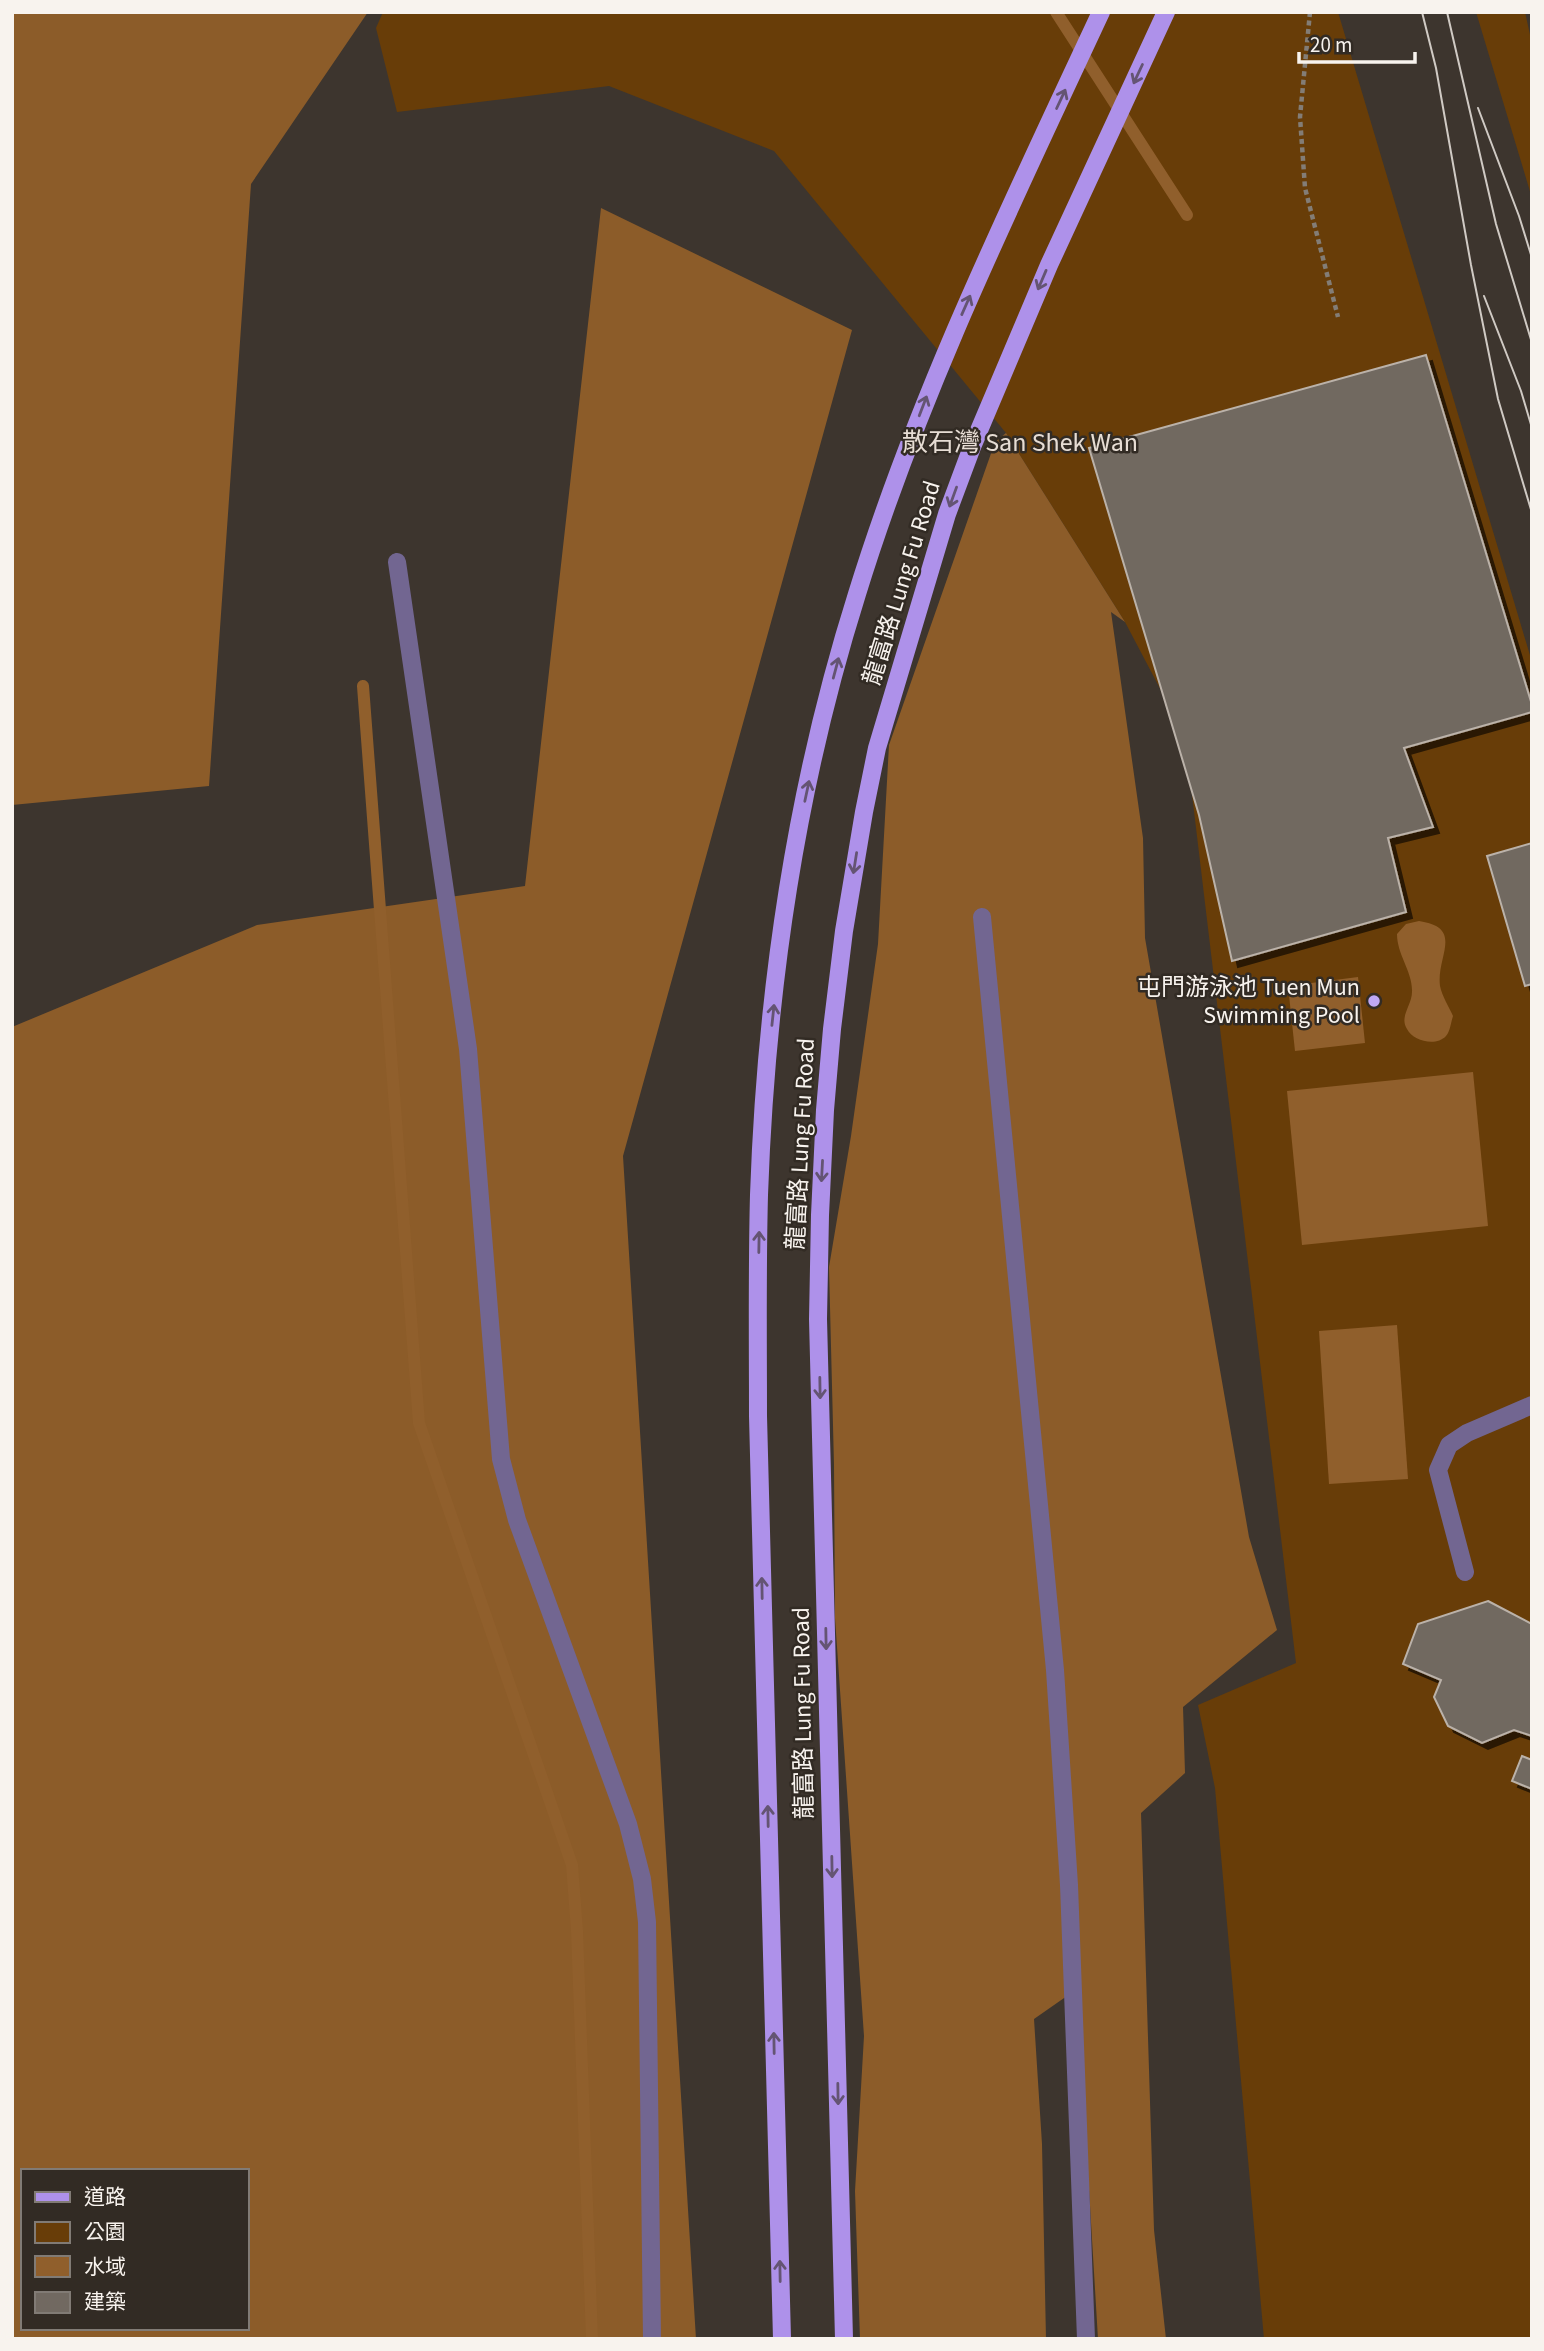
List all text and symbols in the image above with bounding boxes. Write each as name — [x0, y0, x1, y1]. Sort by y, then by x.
scale bar — [1299, 21, 1414, 65]
text: 20 m — [1310, 30, 1352, 60]
one-way arrow — [1130, 63, 1144, 84]
one-way arrow — [1055, 89, 1068, 110]
one-way arrow — [1035, 269, 1048, 291]
one-way arrow — [960, 295, 973, 317]
one-way arrow — [918, 395, 931, 417]
district label: 散石灣 San Shek Wan — [902, 424, 1138, 461]
street label: 龍富路 Lung Fu Road — [854, 476, 950, 690]
one-way arrow — [946, 485, 959, 507]
one-way arrow — [830, 657, 843, 680]
one-way arrow — [802, 780, 815, 802]
one-way arrow — [848, 851, 861, 874]
place label: 屯門游泳池 Tuen Mun Swimming Pool — [1137, 970, 1360, 1033]
marker: 屯門游泳池 Tuen Mun Swimming Pool — [1366, 993, 1382, 1009]
one-way arrow — [766, 1004, 779, 1027]
street label: 龍富路 Lung Fu Road — [778, 1037, 824, 1251]
one-way arrow — [815, 1159, 828, 1181]
one-way arrow — [752, 1231, 765, 1254]
one-way arrow — [813, 1376, 827, 1399]
one-way arrow — [755, 1577, 769, 1600]
street label: 龍富路 Lung Fu Road — [784, 1607, 822, 1819]
one-way arrow — [819, 1628, 833, 1651]
one-way arrow — [761, 1804, 775, 1827]
one-way arrow — [825, 1855, 839, 1878]
one-way arrow — [767, 2032, 781, 2055]
one-way arrow — [831, 2083, 844, 2106]
legend — [21, 2169, 248, 2330]
text: 道路 — [84, 2182, 126, 2212]
text: 公園 — [84, 2217, 126, 2247]
text: 水域 — [84, 2252, 126, 2282]
one-way arrow — [773, 2259, 786, 2282]
text: 建築 — [84, 2287, 126, 2317]

